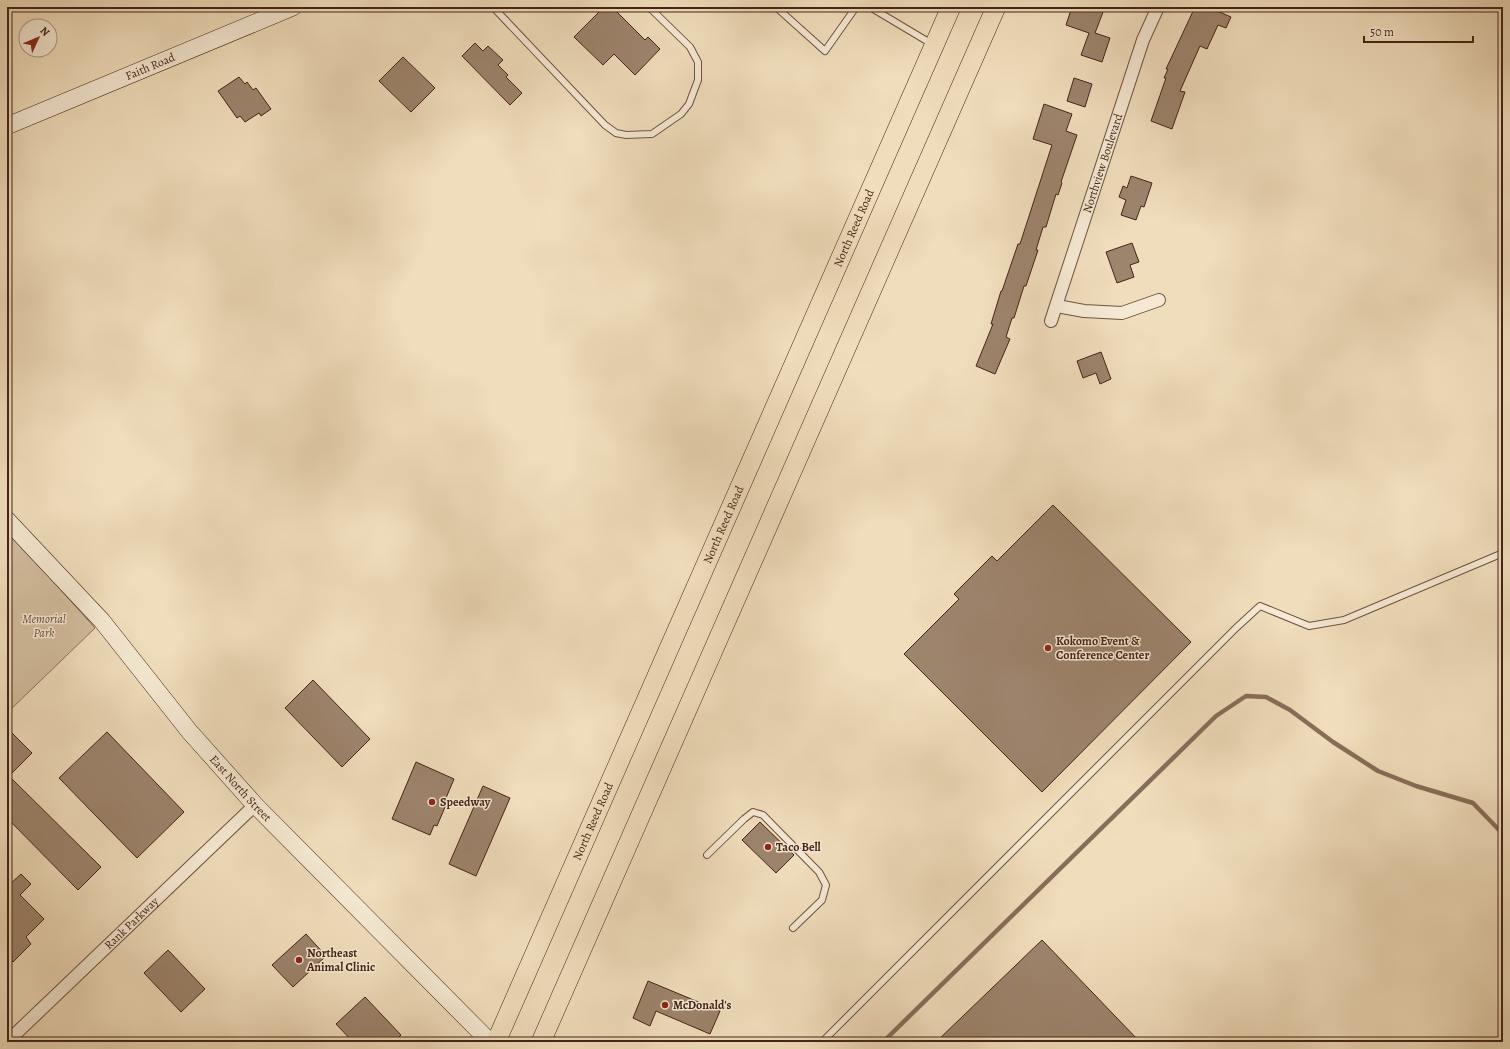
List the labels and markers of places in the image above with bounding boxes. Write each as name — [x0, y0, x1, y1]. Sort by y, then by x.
place label: Kokomo Event & Conference Center — [1056, 633, 1149, 663]
marker: Kokomo Event & Conference Center — [1043, 643, 1053, 653]
place label: Speedway — [440, 794, 491, 810]
marker: Speedway — [427, 797, 437, 807]
place label: Taco Bell — [776, 839, 822, 855]
marker: Taco Bell — [763, 842, 773, 852]
place label: Northeast Animal Clinic — [306, 945, 375, 975]
marker: Northeast Animal Clinic — [294, 955, 304, 965]
place label: McDonald's — [673, 997, 731, 1013]
marker: McDonald's — [660, 1000, 670, 1010]

